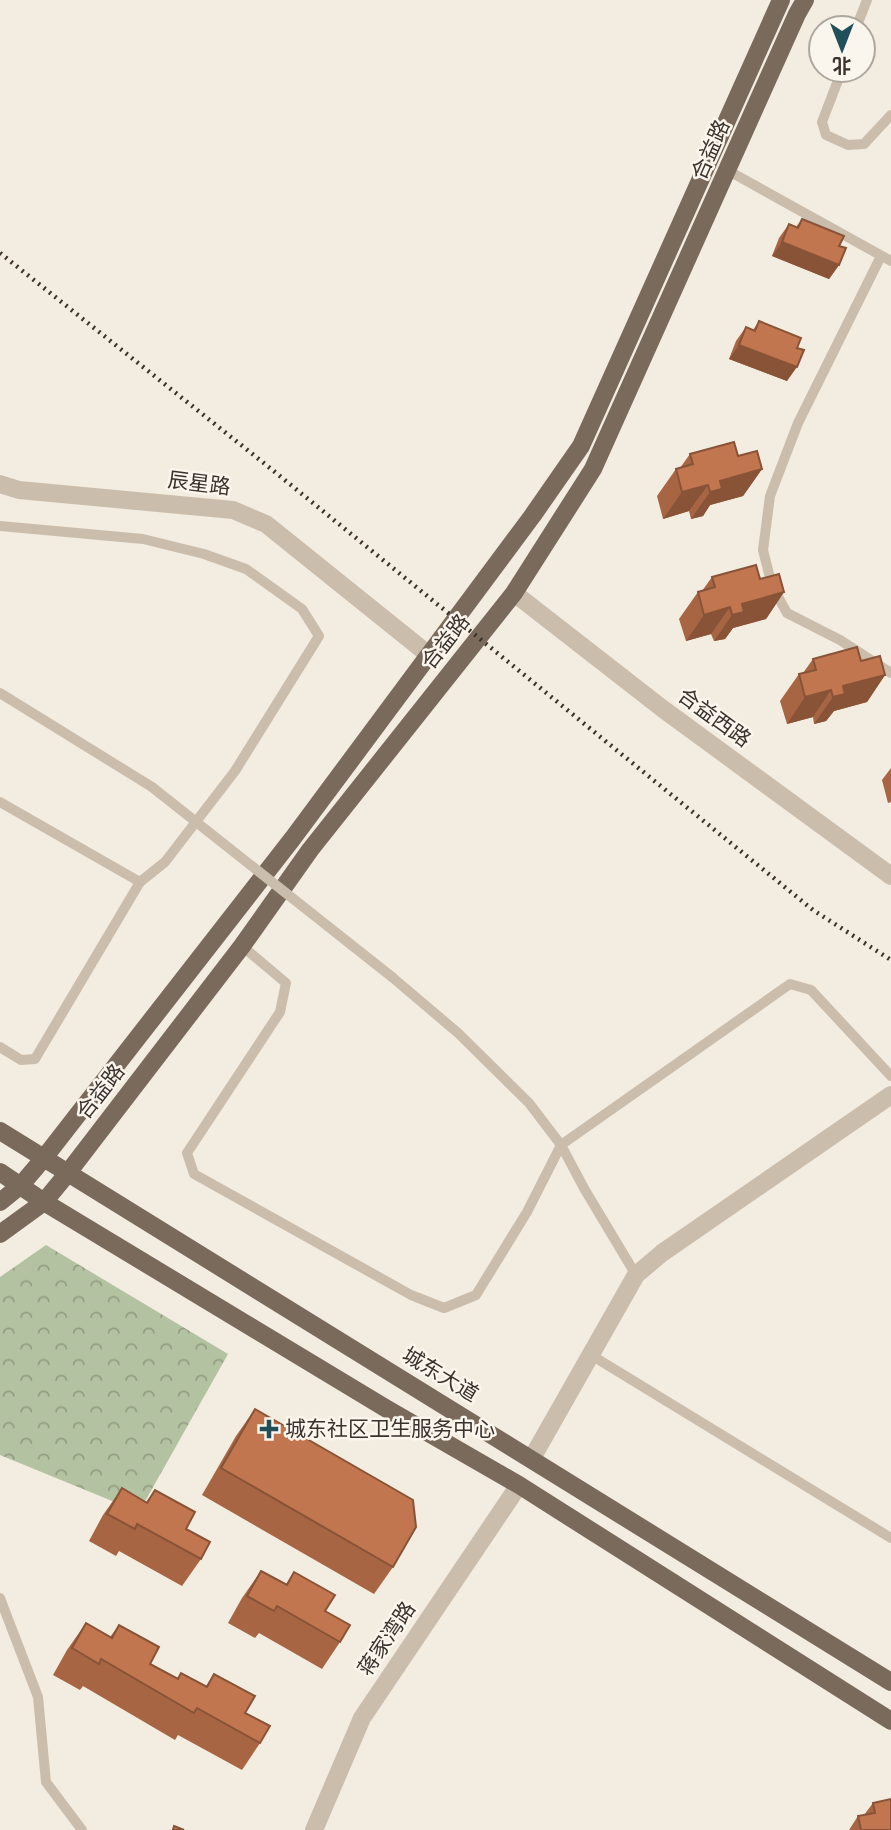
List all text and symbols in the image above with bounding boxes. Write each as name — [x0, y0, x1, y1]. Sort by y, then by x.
north arrow — [807, 14, 877, 84]
text: 北 — [832, 54, 852, 76]
street label: 合益路 — [687, 116, 735, 184]
street label: 辰星路 — [166, 468, 232, 500]
street label: 合益路 — [417, 609, 475, 675]
street label: 合益西路 — [673, 683, 755, 753]
street label: 合益路 — [72, 1059, 130, 1125]
street label: 城东大道 — [398, 1343, 482, 1407]
place label: 城东社区卫生服务中心 — [285, 1417, 495, 1442]
marker: 城东社区卫生服务中心 — [259, 1419, 279, 1439]
street label: 蒋家湾路 — [353, 1597, 421, 1681]

